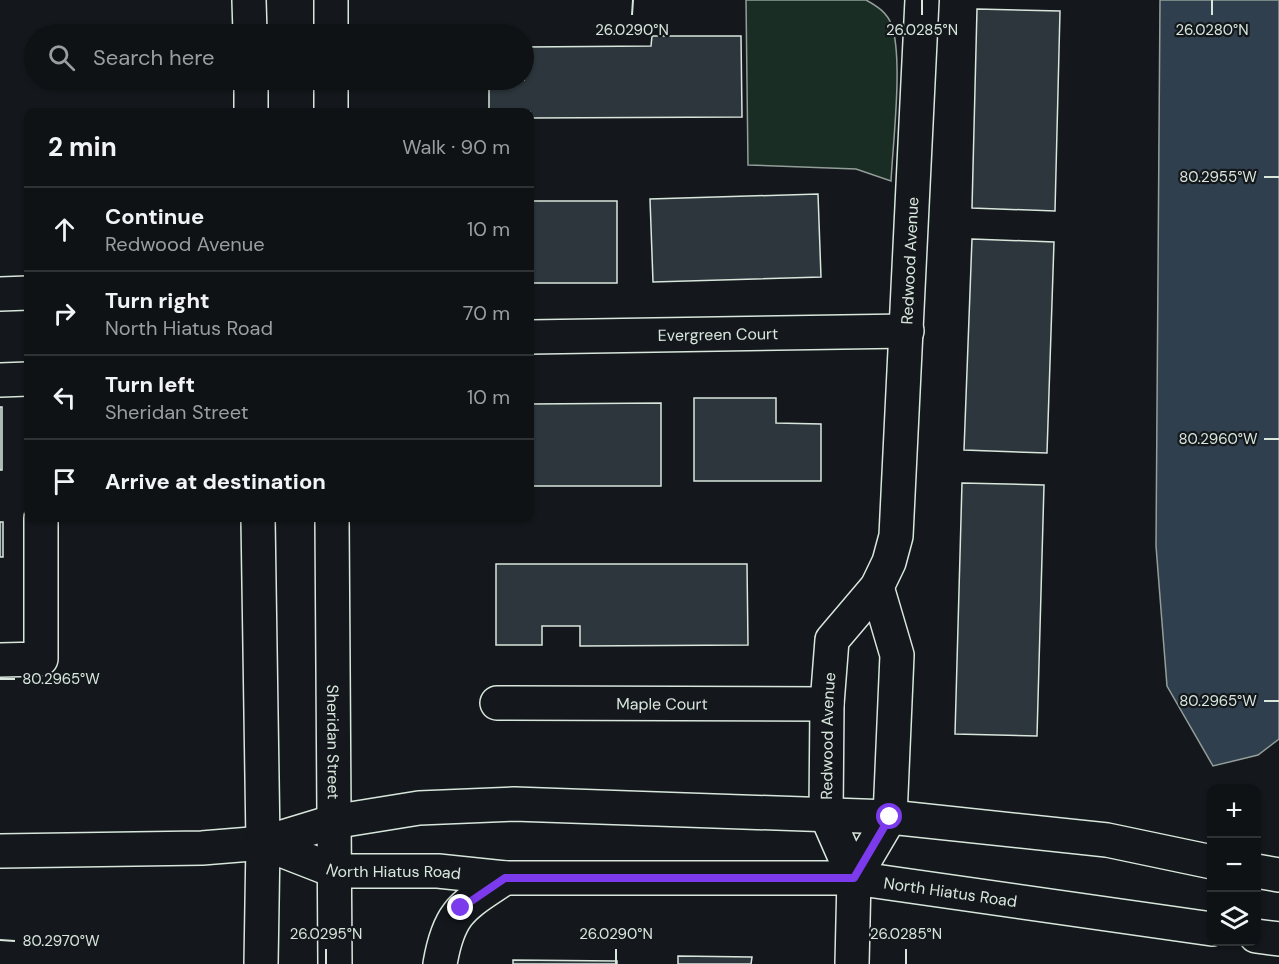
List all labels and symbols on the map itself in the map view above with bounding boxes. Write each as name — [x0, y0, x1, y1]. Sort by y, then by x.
text: 26.0290°N — [595, 20, 669, 40]
text: 26.0285°N — [886, 20, 958, 40]
text: 26.0280°N — [1175, 20, 1249, 40]
text: 80.2955°W — [1179, 167, 1257, 187]
street label: Redwood Avenue — [896, 196, 923, 325]
street label: Evergreen Court — [658, 323, 778, 345]
text: 80.2960°W — [1178, 429, 1258, 449]
text: 80.2965°W — [22, 669, 100, 689]
street label: Redwood Avenue — [816, 671, 840, 800]
street label: Sheridan Street — [323, 684, 344, 800]
text: 80.2965°W — [1179, 691, 1257, 711]
street label: Maple Court — [616, 693, 708, 714]
route start — [876, 803, 902, 829]
street label: North Hiatus Road — [323, 858, 462, 884]
street label: North Hiatus Road — [882, 872, 1018, 912]
route end — [447, 894, 473, 920]
text: 26.0295°N — [290, 924, 362, 944]
text: 26.0290°N — [579, 924, 653, 944]
text: 26.0285°N — [870, 924, 942, 944]
text: 80.2970°W — [23, 931, 100, 951]

